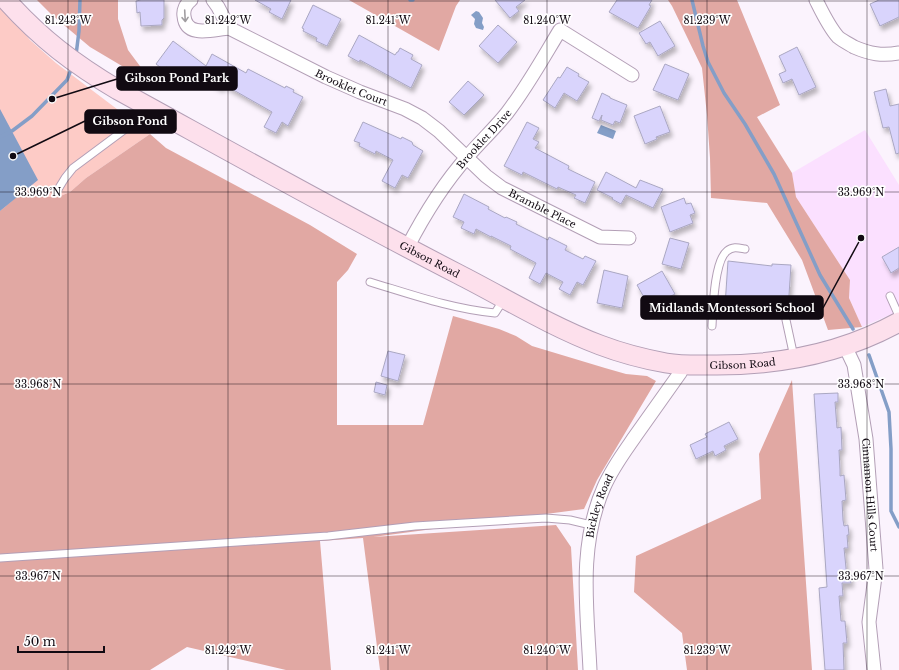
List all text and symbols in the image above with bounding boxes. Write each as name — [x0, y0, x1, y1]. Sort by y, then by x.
one-way arrow — [181, 9, 189, 22]
text: 81.243°W — [45, 14, 92, 27]
text: 81.242°W — [205, 14, 252, 27]
text: 81.241°W — [366, 14, 411, 27]
text: 81.240°W — [523, 14, 571, 27]
text: 81.239°W — [683, 14, 731, 27]
callout: Gibson Pond Park — [117, 67, 237, 90]
street label: Brooklet Court — [313, 67, 389, 109]
text: Gibson Pond Park — [125, 71, 230, 85]
street label: Brooklet Drive — [454, 107, 515, 172]
callout: Gibson Pond — [85, 110, 176, 133]
text: Gibson Pond — [93, 114, 168, 128]
text: 33.969°N — [15, 186, 61, 199]
street label: Bramble Place — [506, 186, 579, 231]
text: 33.969°N — [838, 186, 884, 199]
street label: Gibson Road — [397, 239, 462, 281]
callout: Midlands Montessori School — [641, 296, 823, 319]
text: Midlands Montessori School — [649, 301, 815, 315]
street label: Gibson Road — [710, 355, 777, 372]
text: 33.968°N — [15, 378, 61, 391]
text: 33.968°N — [838, 378, 884, 391]
street label: Cinnamon Hills Court — [859, 437, 881, 553]
street label: Bickley Road — [583, 471, 616, 539]
text: 33.967°N — [15, 570, 61, 583]
text: 33.967°N — [838, 570, 884, 583]
scale bar — [18, 628, 104, 654]
text: 50 m — [24, 634, 56, 649]
text: 81.242°W — [205, 644, 252, 657]
text: 81.241°W — [366, 644, 411, 657]
text: 81.240°W — [523, 644, 571, 657]
text: 81.239°W — [683, 644, 731, 657]

